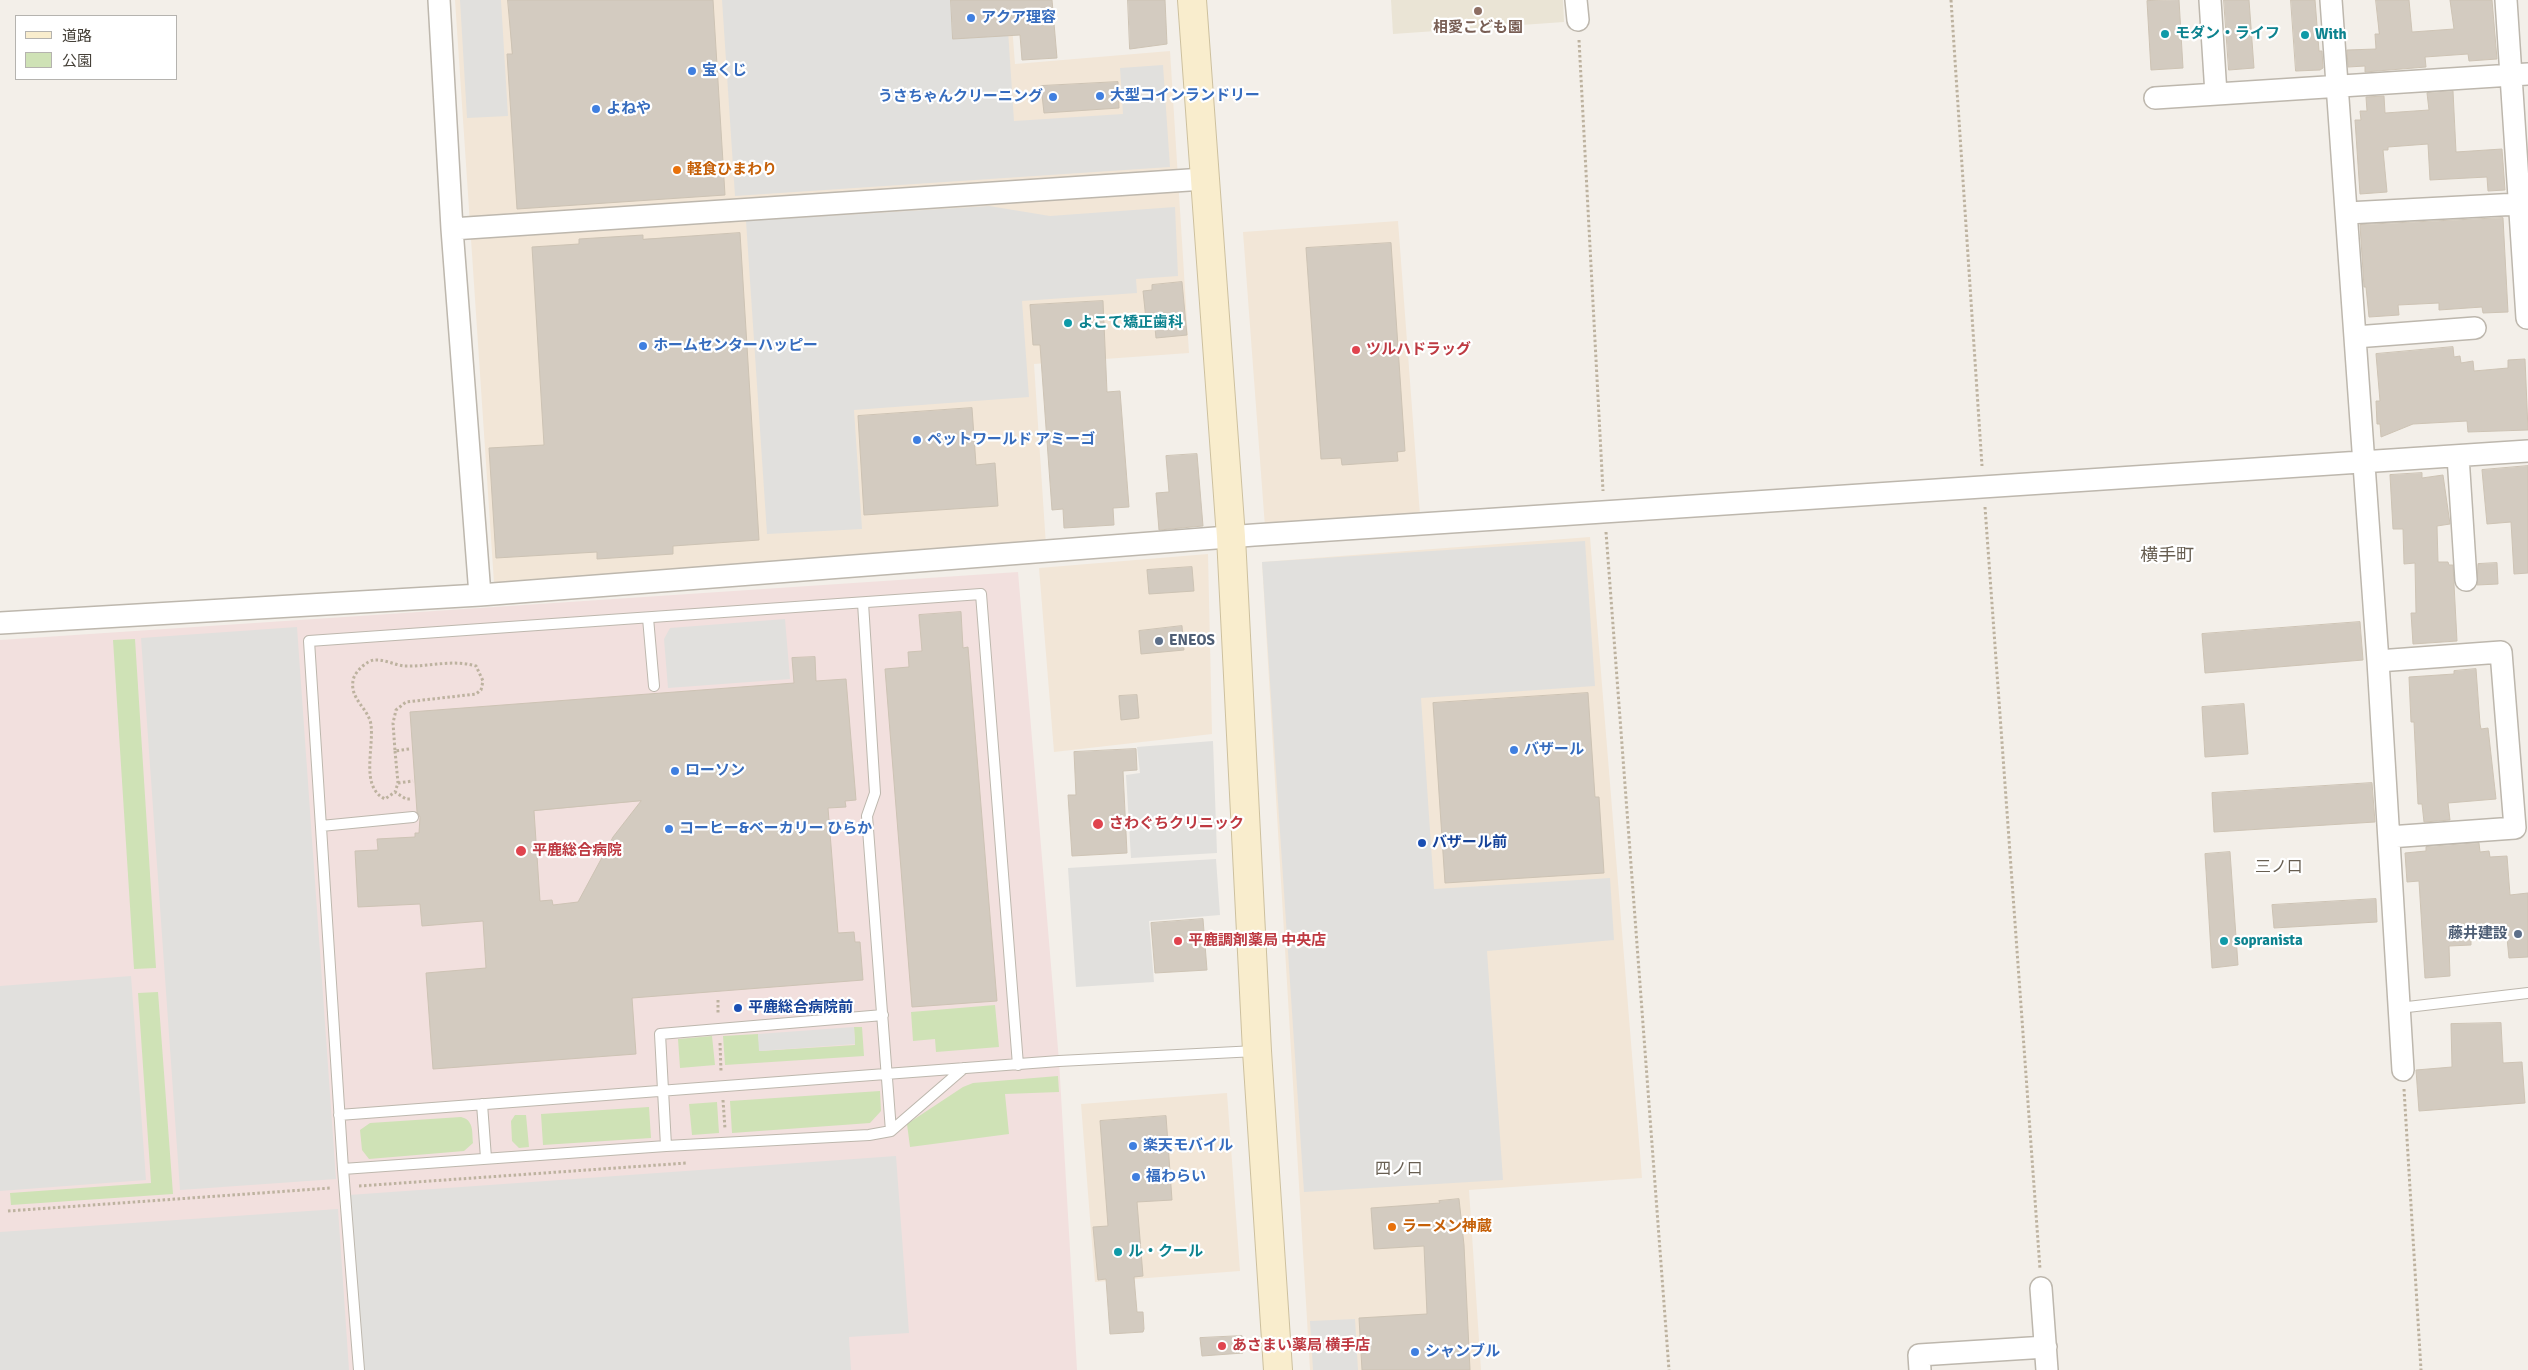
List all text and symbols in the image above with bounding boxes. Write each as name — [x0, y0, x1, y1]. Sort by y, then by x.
marker: 相愛こども園 — [1472, 5, 1484, 17]
place label: アクア理容 — [981, 9, 1056, 27]
marker: アクア理容 — [965, 12, 977, 24]
legend — [15, 15, 178, 80]
place label: 相愛こども園 — [1433, 19, 1523, 37]
place label: モダン・ライフ — [2175, 25, 2280, 43]
place label: With — [2315, 26, 2347, 44]
text: 道路 — [62, 27, 92, 45]
marker: モダン・ライフ — [2159, 28, 2171, 40]
marker: With — [2299, 29, 2311, 41]
text: 公園 — [62, 52, 92, 70]
place label: 宝くじ — [702, 62, 747, 80]
marker: 宝くじ — [686, 65, 698, 77]
place label: 大型コインランドリー — [1110, 87, 1260, 105]
place label: うさちゃんクリーニング — [878, 88, 1043, 106]
marker: 大型コインランドリー — [1094, 90, 1106, 102]
marker: うさちゃんクリーニング — [1047, 91, 1059, 103]
place label: よねや — [606, 100, 651, 118]
marker: よねや — [590, 103, 602, 115]
place label: 軽食ひまわり — [687, 161, 777, 179]
marker: 軽食ひまわり — [671, 164, 683, 176]
place label: よこて矯正歯科 — [1078, 314, 1183, 332]
marker: よこて矯正歯科 — [1062, 317, 1074, 329]
place label: ホームセンターハッピー — [653, 337, 818, 355]
marker: ホームセンターハッピー — [637, 340, 649, 352]
place label: ツルハドラッグ — [1366, 341, 1471, 359]
marker: ツルハドラッグ — [1350, 344, 1362, 356]
place label: ペットワールド アミーゴ — [927, 431, 1095, 449]
marker: ペットワールド アミーゴ — [911, 434, 923, 446]
district label: 横手町 — [2140, 545, 2194, 567]
place label: ENEOS — [1169, 632, 1215, 650]
marker: ENEOS — [1153, 635, 1165, 647]
place label: バザール — [1524, 741, 1584, 759]
marker: バザール — [1508, 744, 1520, 756]
place label: ローソン — [685, 762, 745, 780]
marker: ローソン — [669, 765, 681, 777]
place label: さわぐちクリニック — [1109, 815, 1244, 833]
marker: さわぐちクリニック — [1091, 817, 1105, 831]
place label: コーヒー&ベーカリー ひらか — [679, 820, 872, 838]
marker: コーヒー&ベーカリー ひらか — [663, 823, 675, 835]
place label: バザール前 — [1432, 834, 1507, 852]
marker: バザール前 — [1416, 837, 1428, 849]
place label: 平鹿総合病院 — [532, 842, 622, 860]
marker: 平鹿総合病院 — [514, 844, 528, 858]
district label: 三ノ口 — [2255, 858, 2303, 878]
place label: 藤井建設 — [2448, 925, 2508, 943]
marker: 藤井建設 — [2512, 928, 2524, 940]
place label: 平鹿調剤薬局 中央店 — [1188, 932, 1326, 950]
place label: sopranista — [2234, 932, 2303, 950]
marker: 平鹿調剤薬局 中央店 — [1172, 935, 1184, 947]
marker: sopranista — [2218, 935, 2230, 947]
place label: 平鹿総合病院前 — [748, 999, 853, 1017]
marker: 平鹿総合病院前 — [732, 1002, 744, 1014]
place label: 楽天モバイル — [1143, 1137, 1233, 1155]
marker: 楽天モバイル — [1127, 1140, 1139, 1152]
district label: 四ノ口 — [1375, 1160, 1423, 1180]
place label: 福わらい — [1146, 1168, 1206, 1186]
marker: 福わらい — [1130, 1171, 1142, 1183]
place label: ラーメン神蔵 — [1402, 1218, 1492, 1236]
marker: ラーメン神蔵 — [1386, 1221, 1398, 1233]
place label: ル・クール — [1128, 1243, 1203, 1261]
marker: ル・クール — [1112, 1246, 1124, 1258]
place label: あさまい薬局 横手店 — [1232, 1337, 1370, 1355]
marker: あさまい薬局 横手店 — [1216, 1340, 1228, 1352]
place label: シャンブル — [1425, 1343, 1500, 1361]
marker: シャンブル — [1409, 1346, 1421, 1358]

